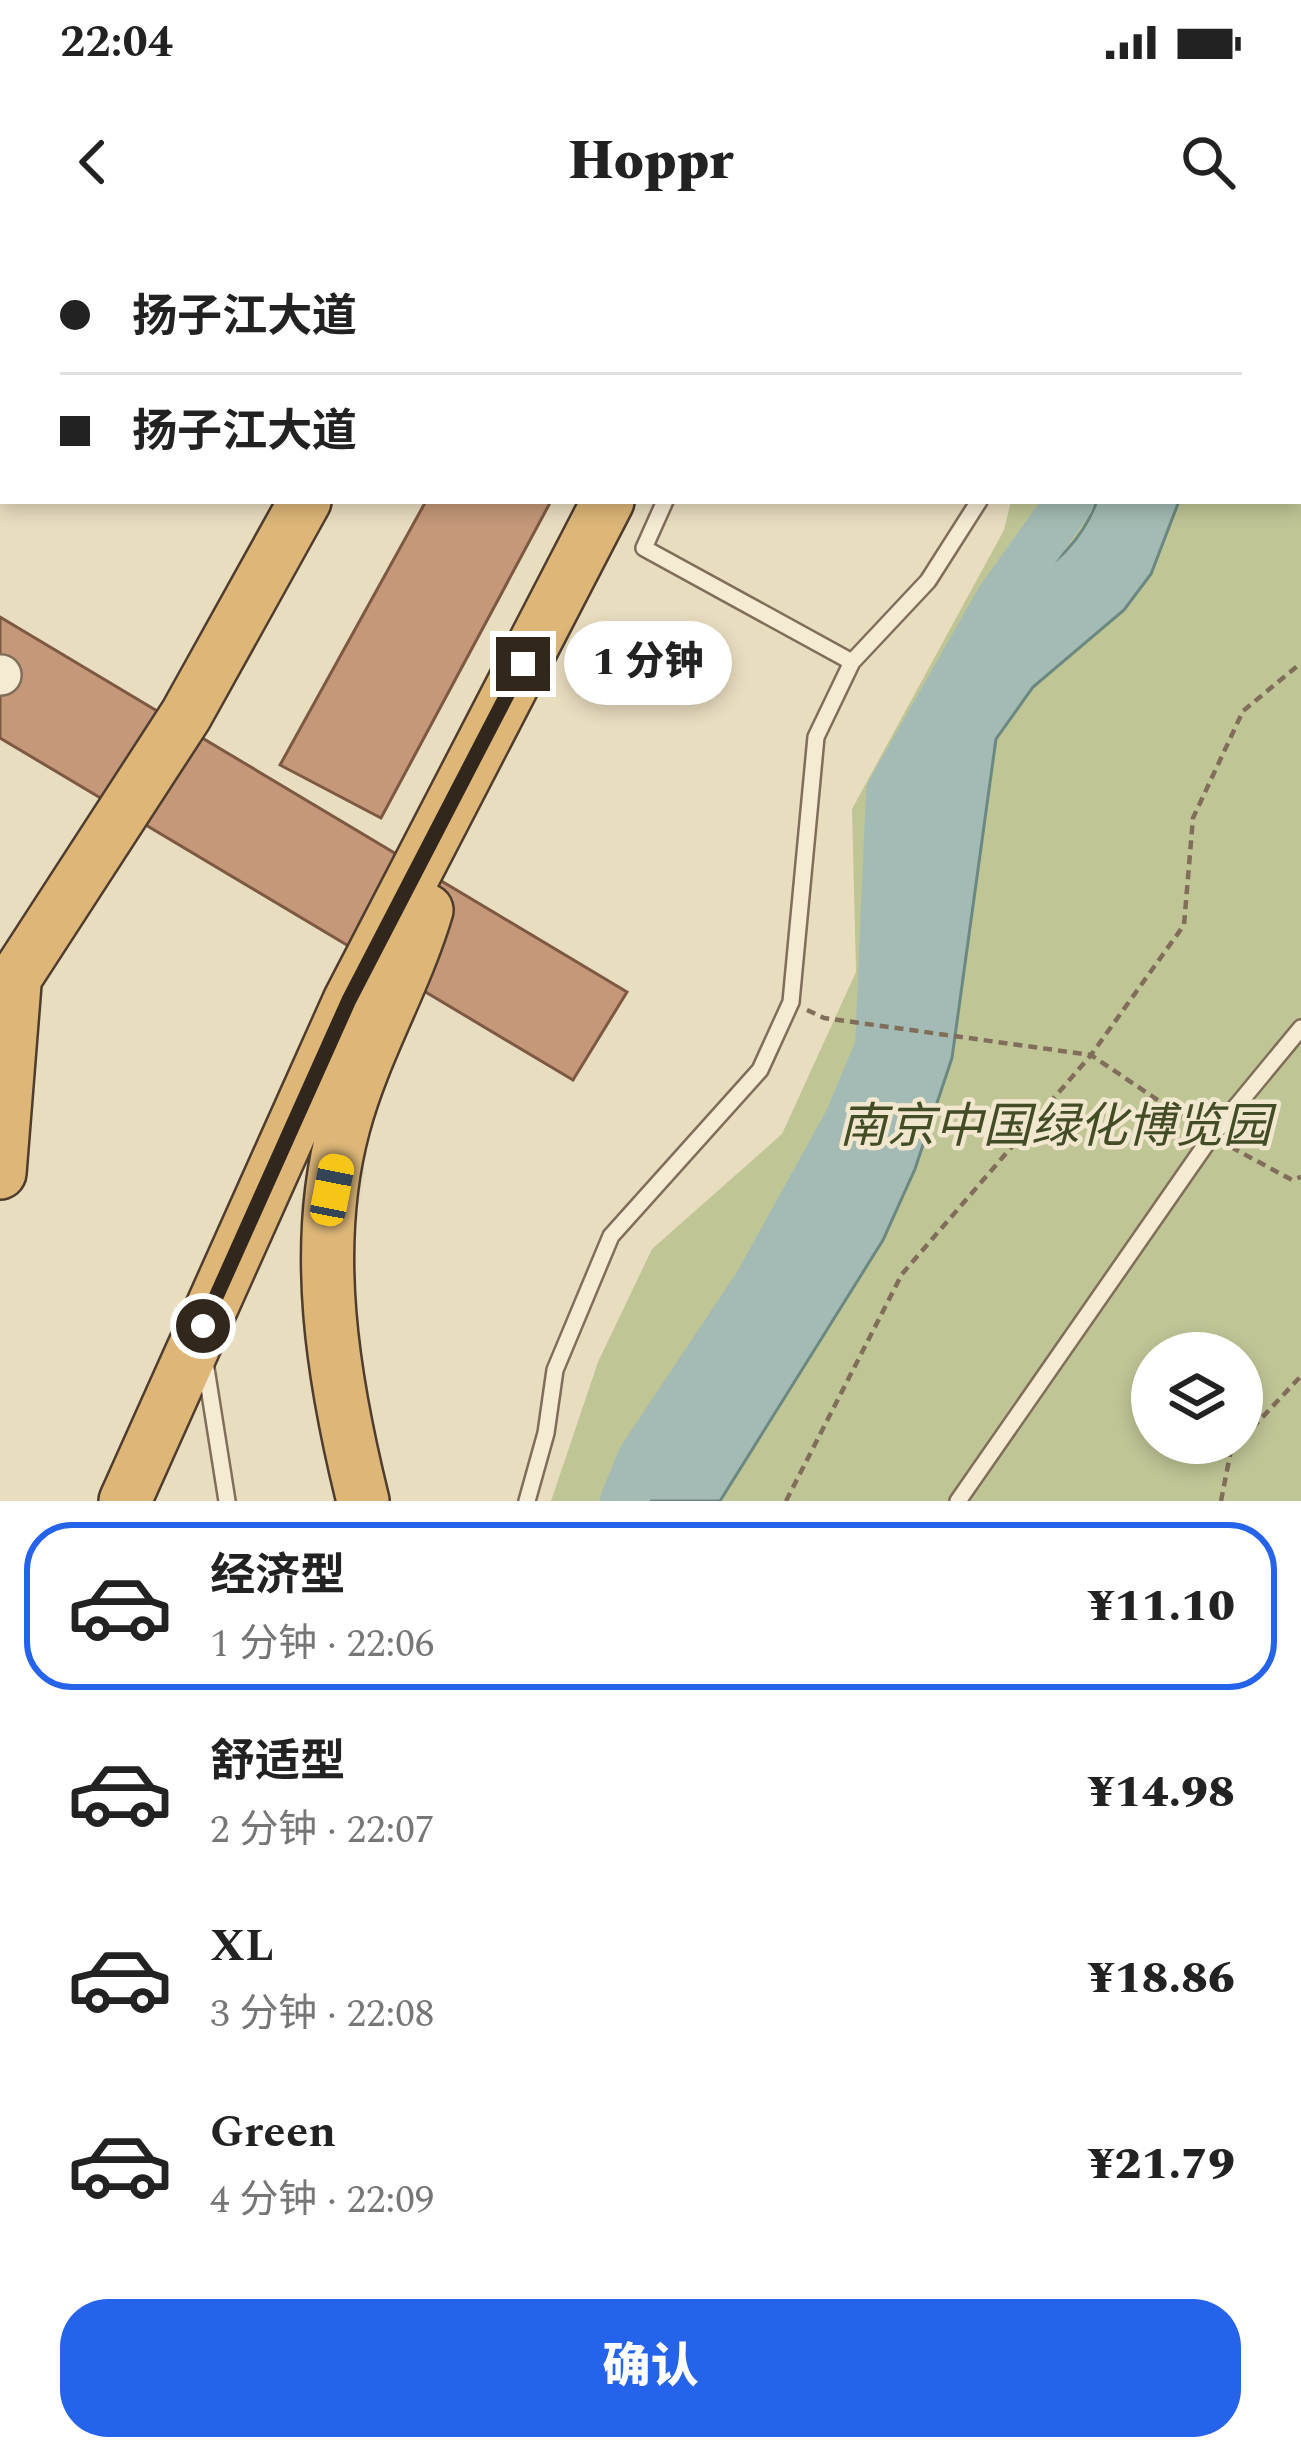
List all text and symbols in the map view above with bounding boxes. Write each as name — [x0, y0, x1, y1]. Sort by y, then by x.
text: 22:04 — [60, 8, 173, 77]
text: Hoppr — [568, 121, 733, 203]
icon: back — [60, 129, 126, 195]
icon: search — [1175, 129, 1241, 195]
text: 扬子江大道 — [132, 283, 357, 352]
text: 扬子江大道 — [132, 398, 357, 467]
callout: 1 分钟 — [565, 622, 733, 706]
text: 1 分钟 — [592, 633, 704, 692]
route end — [496, 637, 550, 691]
park label: 南京中国绿化博览园 — [839, 1091, 1277, 1164]
car — [307, 1151, 357, 1229]
route start — [176, 1299, 230, 1353]
map controls — [1131, 1332, 1263, 1464]
button: layers — [1131, 1332, 1263, 1464]
text: 经济型 — [210, 1542, 345, 1611]
icon: car — [66, 1552, 174, 1660]
text: ¥11.10 — [1087, 1572, 1235, 1641]
text: 1 分钟 · 22:06 — [210, 1615, 434, 1674]
text: 舒适型 — [210, 1728, 345, 1797]
icon: car — [66, 1738, 174, 1846]
text: ¥14.98 — [1087, 1758, 1235, 1827]
text: 2 分钟 · 22:07 — [210, 1801, 434, 1860]
text: XL — [210, 1912, 274, 1981]
icon: car — [66, 1924, 174, 2032]
text: ¥18.86 — [1087, 1944, 1235, 2013]
text: 3 分钟 · 22:08 — [210, 1985, 434, 2044]
text: Green — [210, 2098, 336, 2167]
icon: car — [66, 2110, 174, 2218]
text: ¥21.79 — [1087, 2130, 1235, 2199]
text: 4 分钟 · 22:09 — [210, 2171, 434, 2230]
button: 确认 — [60, 2299, 1241, 2437]

